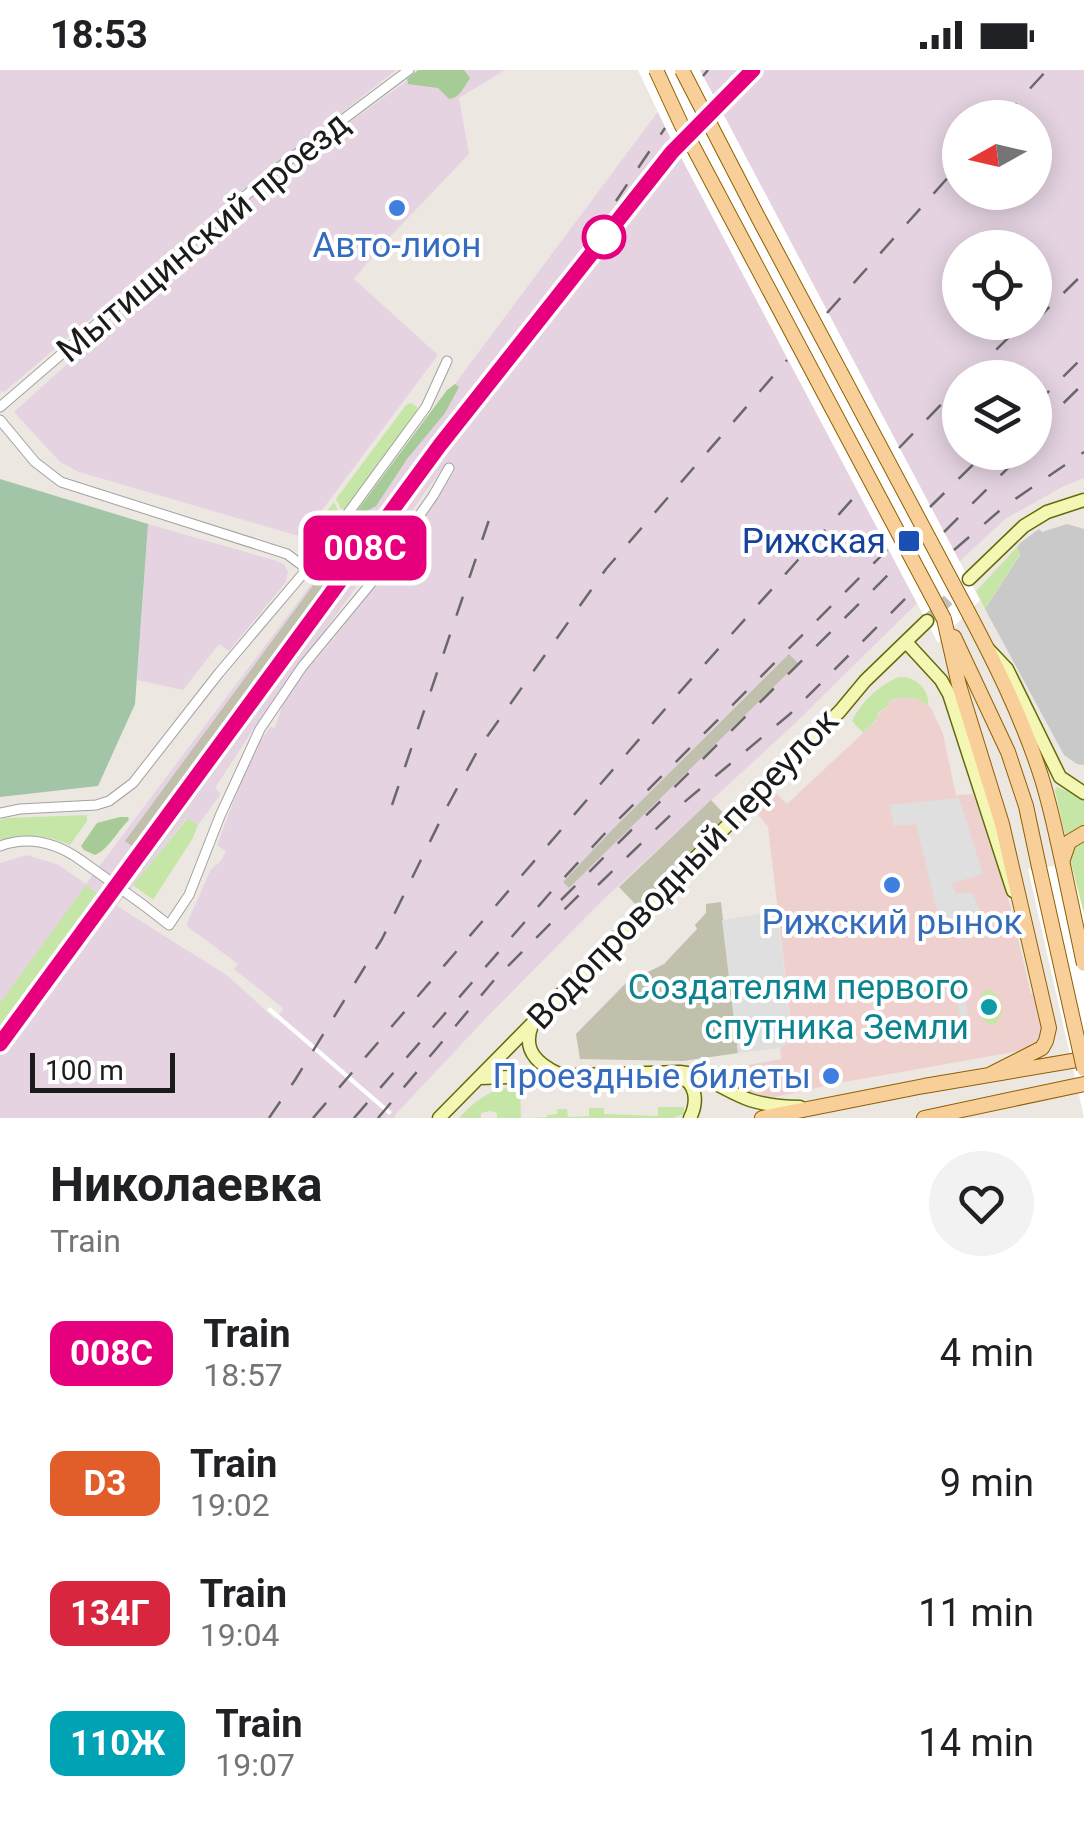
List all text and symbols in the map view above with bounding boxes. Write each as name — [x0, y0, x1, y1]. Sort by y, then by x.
text: 18:53 — [50, 13, 148, 57]
north arrow — [942, 100, 1052, 210]
map controls — [942, 100, 1052, 470]
street label: Мытищинский проезд — [49, 103, 357, 371]
marker: Авто-лион — [386, 197, 408, 219]
unlabelled marker — [583, 216, 625, 258]
place label: Авто-лион — [313, 225, 481, 266]
button: locate — [942, 230, 1052, 340]
button: layers — [942, 360, 1052, 470]
line badge: 008С — [295, 516, 435, 580]
place label: Рижская — [742, 521, 886, 562]
text: 008С — [323, 528, 407, 569]
marker: Рижская — [896, 528, 922, 554]
street label: Водопроводный переулок — [519, 700, 847, 1038]
marker: Рижский рынок — [881, 874, 903, 896]
place label: Рижский рынок — [762, 902, 1023, 943]
place label: Создателям первого спутника Земли — [628, 967, 969, 1048]
marker: Создателям первого спутника Земли — [978, 996, 1000, 1018]
scale bar — [30, 1048, 175, 1093]
text: 100 m — [45, 1054, 124, 1087]
place label: Проездные билеты — [492, 1056, 811, 1097]
marker: Проездные билеты — [820, 1065, 842, 1087]
button: heart — [929, 1151, 1034, 1256]
text: Николаевка — [50, 1156, 322, 1213]
text: Train — [50, 1222, 121, 1260]
text: Train — [203, 1312, 290, 1356]
text: 4 min — [940, 1331, 1034, 1375]
text: 008С — [70, 1333, 153, 1374]
text: 18:57 — [203, 1356, 283, 1394]
text: Train — [190, 1442, 277, 1486]
text: 9 min — [940, 1461, 1034, 1505]
text: D3 — [84, 1463, 126, 1504]
text: 19:02 — [190, 1486, 270, 1524]
text: Train — [200, 1572, 287, 1616]
text: 11 min — [918, 1591, 1034, 1635]
text: 134Г — [70, 1593, 150, 1634]
text: 19:04 — [200, 1616, 279, 1654]
text: Train — [215, 1702, 303, 1746]
text: 14 min — [918, 1721, 1034, 1765]
text: 110Ж — [70, 1723, 165, 1764]
text: 19:07 — [215, 1746, 295, 1784]

